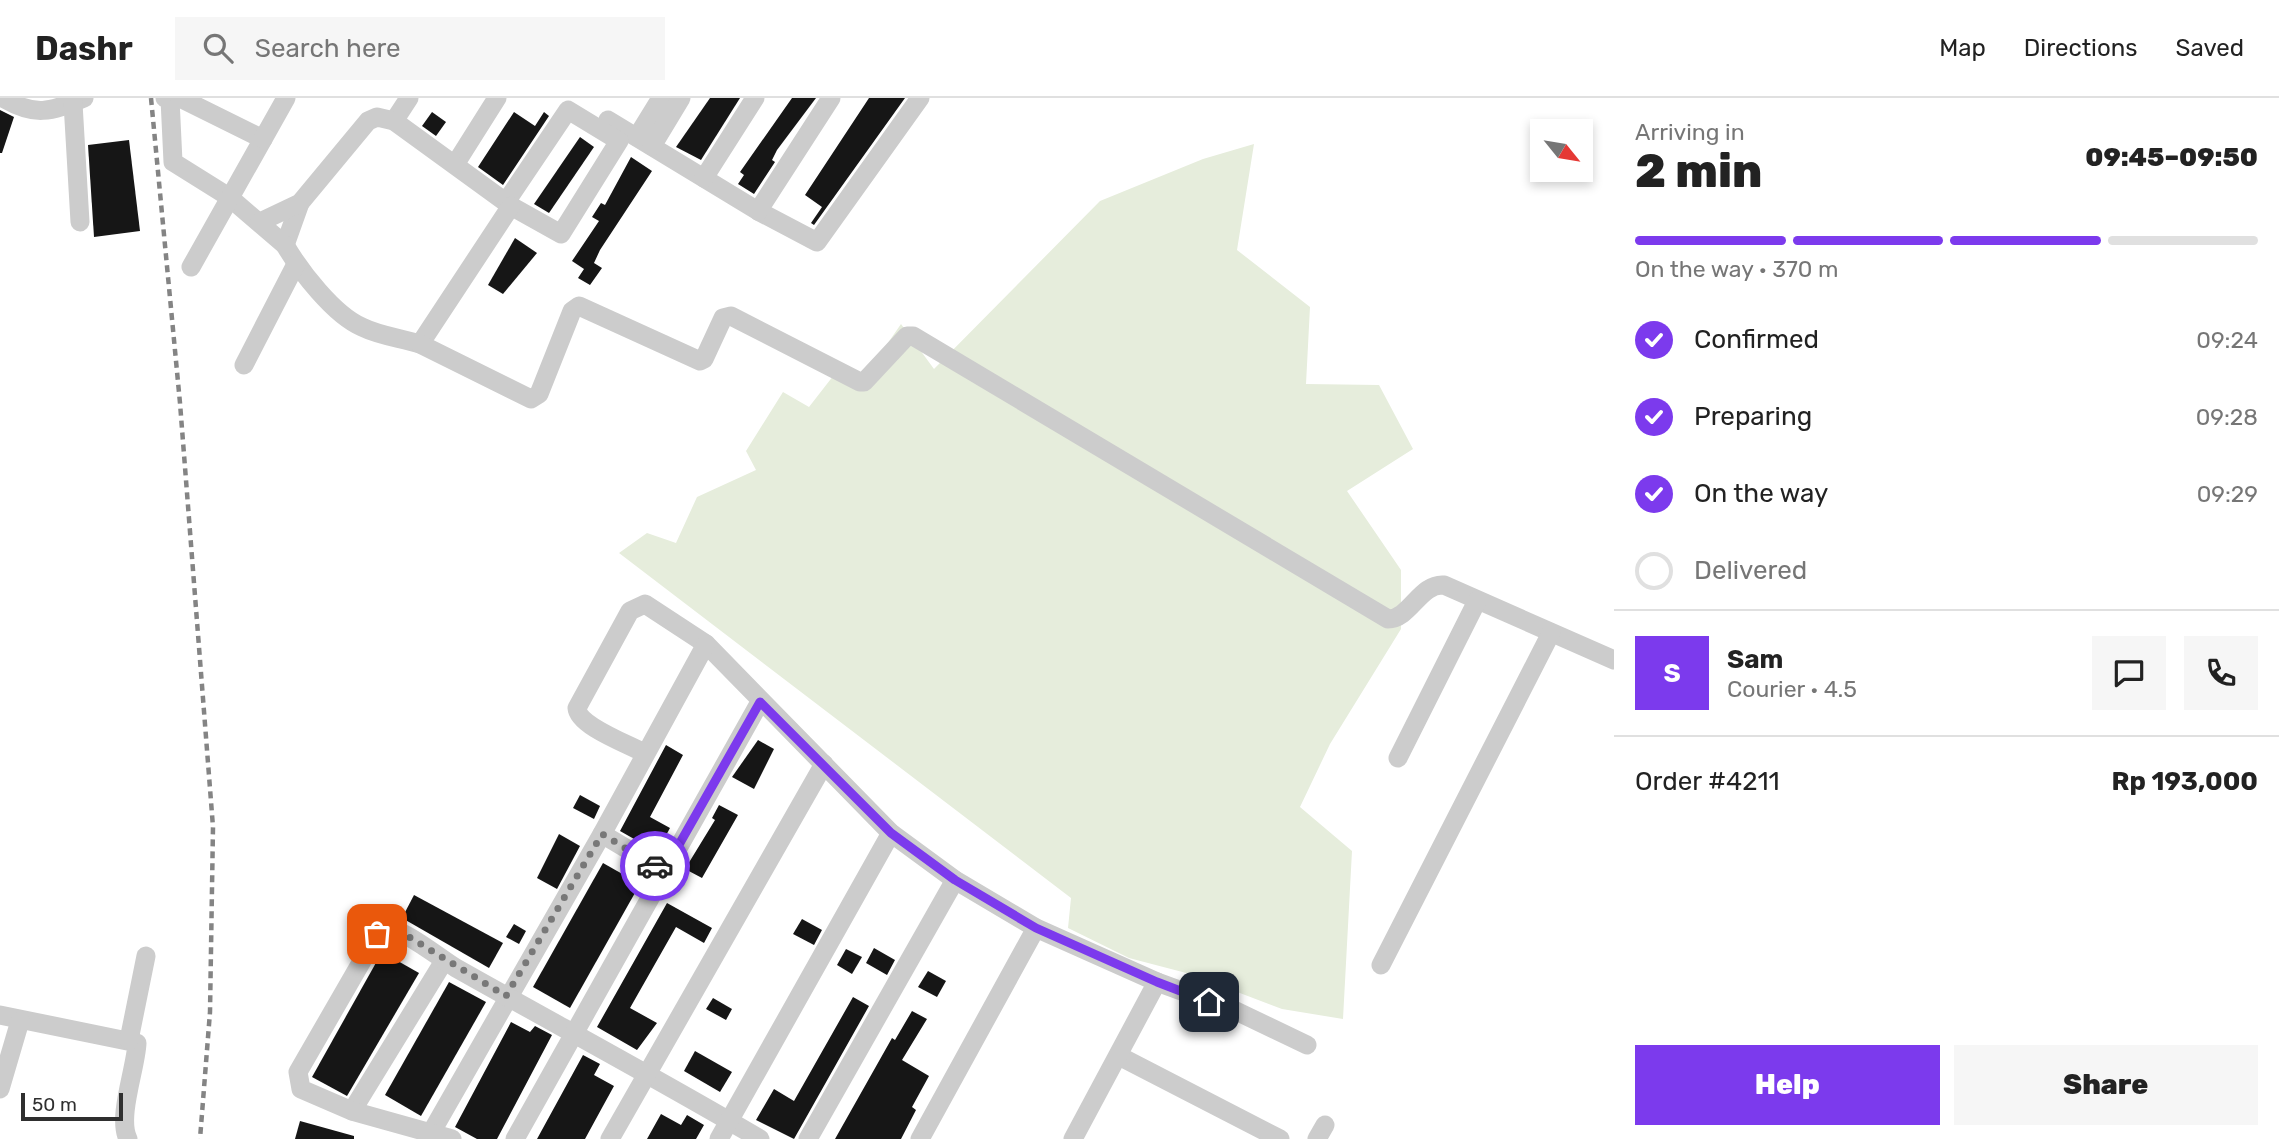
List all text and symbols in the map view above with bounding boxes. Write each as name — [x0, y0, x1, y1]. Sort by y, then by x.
search box — [175, 17, 665, 80]
text: Dashr — [35, 29, 133, 68]
icon: search — [199, 29, 237, 67]
text: Search here — [255, 33, 401, 64]
text: Map — [1939, 34, 1986, 62]
text: Directions — [2024, 34, 2137, 62]
text: Saved — [2175, 34, 2244, 62]
text: Arriving in — [1635, 118, 1745, 146]
north arrow — [1530, 119, 1592, 182]
map controls — [1530, 119, 1593, 182]
text: 09:45–09:50 — [2085, 142, 2258, 173]
text: 2 min — [1635, 144, 1762, 199]
text: On the way · 370 m — [1635, 255, 1838, 283]
icon: check — [1635, 321, 1673, 359]
text: Confirmed — [1694, 324, 1819, 355]
text: 09:24 — [2196, 326, 2258, 354]
icon: check — [1635, 398, 1673, 436]
text: Preparing — [1694, 401, 1812, 432]
text: 09:28 — [2196, 403, 2258, 431]
icon: check — [1635, 475, 1673, 513]
text: On the way — [1694, 478, 1828, 509]
text: 09:29 — [2197, 480, 2258, 508]
text: Delivered — [1694, 555, 1807, 586]
button: chat — [2092, 636, 2166, 710]
button: phone — [2184, 636, 2258, 710]
text: Sam — [1727, 644, 1783, 675]
text: S — [1663, 658, 1681, 689]
text: Courier · 4.5 — [1727, 675, 1857, 703]
text: Order #4211 — [1635, 766, 1780, 797]
text: Rp 193,000 — [2111, 766, 2258, 797]
courier — [620, 831, 690, 901]
icon: car — [636, 847, 674, 885]
pin — [347, 904, 407, 964]
icon: bag — [358, 915, 396, 953]
pin — [1179, 972, 1239, 1032]
icon: home — [1190, 983, 1228, 1021]
button: Help — [1635, 1045, 1940, 1125]
button: Share — [1954, 1045, 2258, 1125]
scale bar — [21, 1090, 122, 1122]
text: 50 m — [32, 1093, 77, 1116]

